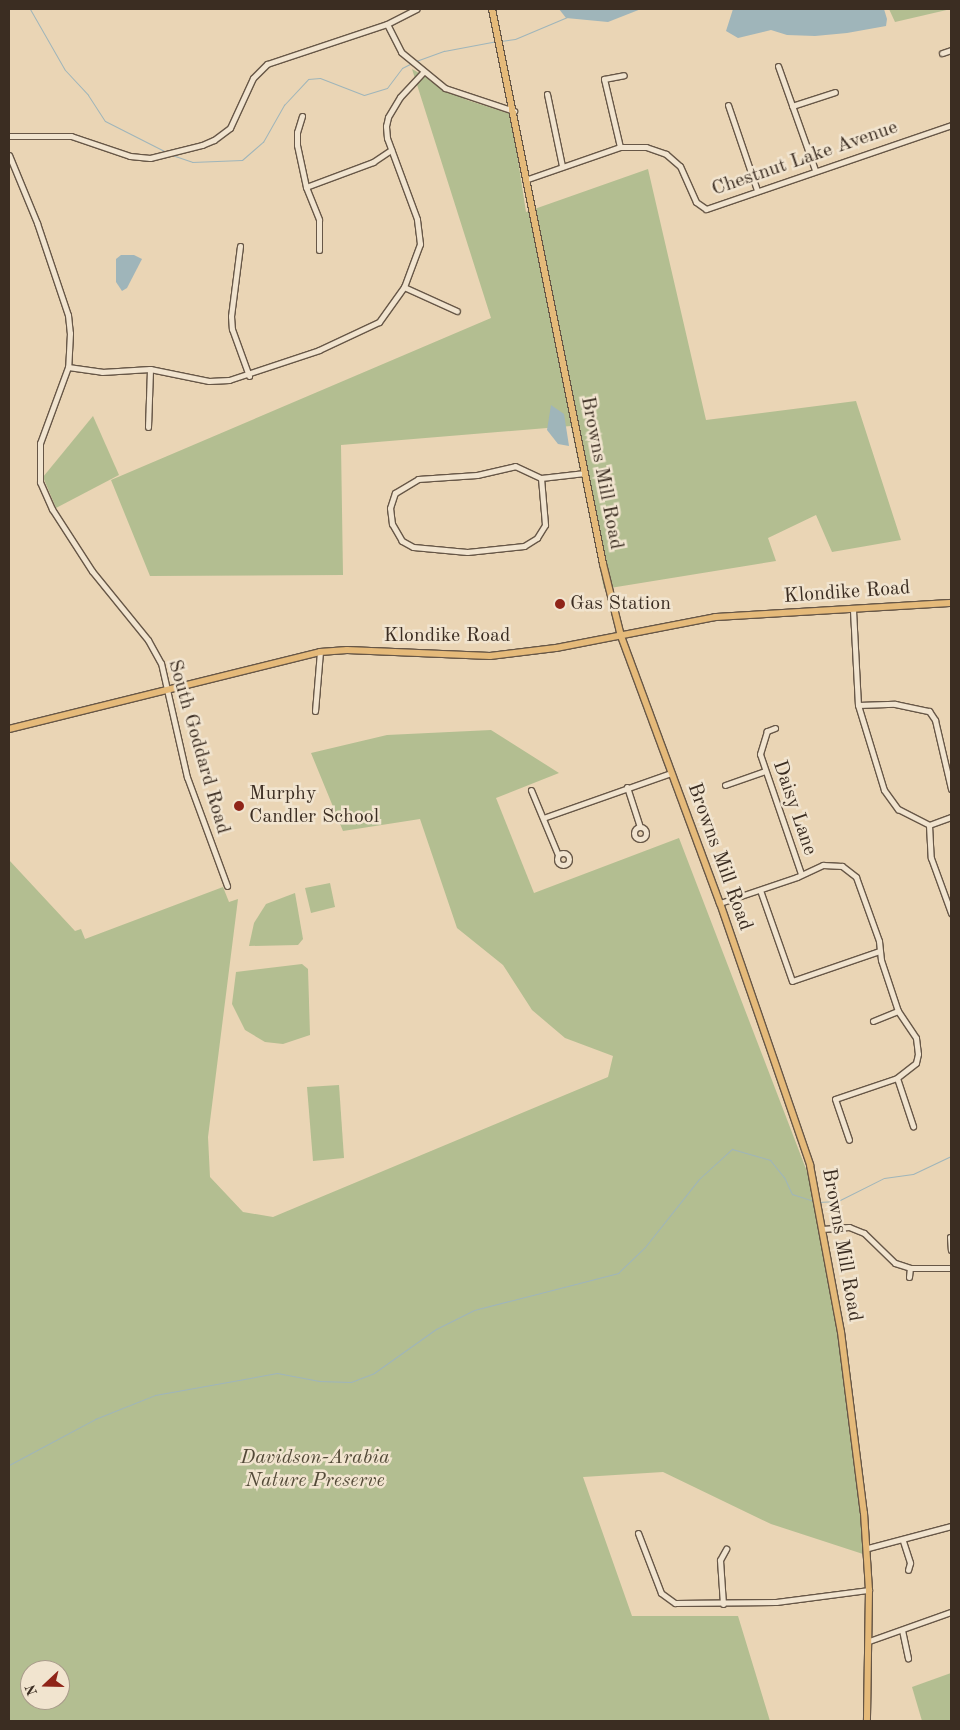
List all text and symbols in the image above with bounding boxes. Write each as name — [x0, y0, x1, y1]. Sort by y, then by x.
street label: Chestnut Lake Avenue — [709, 116, 901, 202]
street label: Browns Mill Road — [574, 394, 628, 552]
street label: Klondike Road — [783, 577, 911, 609]
place label: Gas Station — [570, 592, 671, 616]
marker: Gas Station — [554, 598, 566, 610]
street label: Klondike Road — [384, 624, 510, 648]
street label: South Goddard Road — [162, 657, 234, 837]
street label: Daisy Lane — [767, 757, 821, 859]
street label: Browns Mill Road — [681, 780, 757, 934]
place label: Murphy Candler School — [249, 782, 379, 829]
marker: Murphy Candler School — [233, 800, 245, 812]
street label: Browns Mill Road — [816, 1166, 866, 1324]
park label: Davidson-Arabia Nature Preserve — [240, 1446, 390, 1493]
north arrow — [20, 1660, 70, 1710]
text: N — [23, 1683, 40, 1698]

